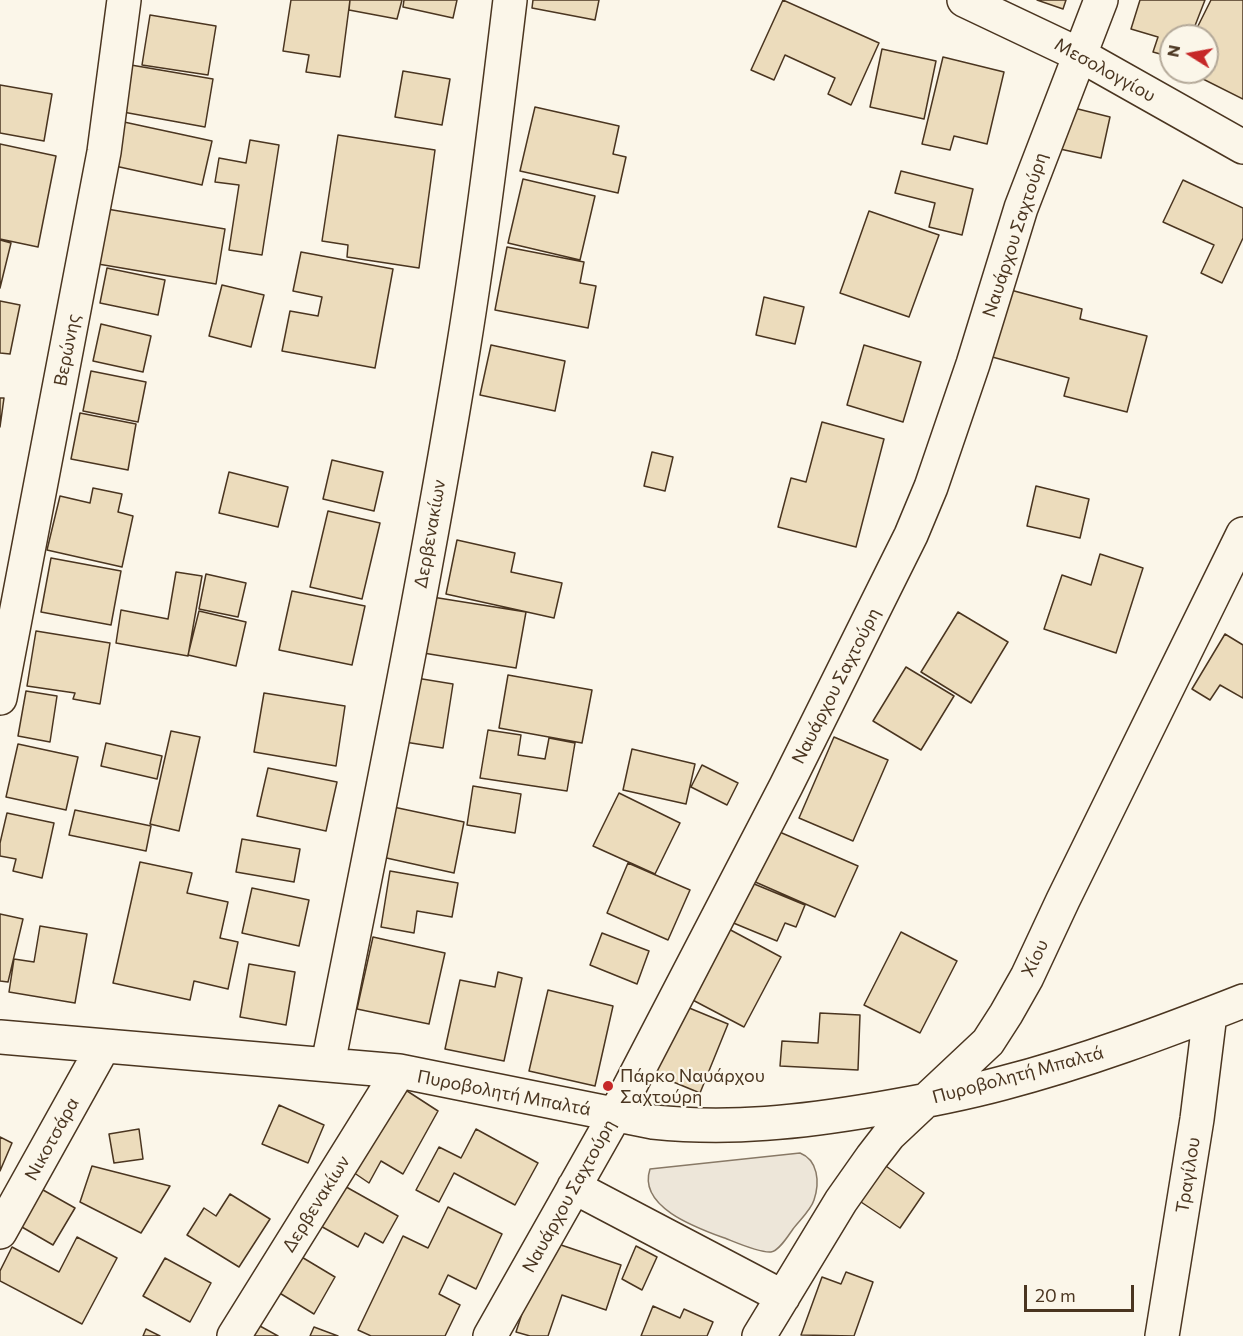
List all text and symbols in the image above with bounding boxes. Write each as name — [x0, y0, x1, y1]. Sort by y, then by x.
north arrow — [1159, 24, 1219, 84]
street label: Μεσολογγίου — [1051, 33, 1159, 107]
text: N — [1162, 43, 1183, 59]
street label: Ναυάρχου Σαχτούρη — [978, 150, 1052, 320]
street label: Βερώνης — [49, 312, 85, 388]
street label: Δερβενακίων — [410, 478, 450, 590]
street label: Ναυάρχου Σαχτούρη — [787, 605, 885, 767]
street label: Χίου — [1017, 936, 1053, 980]
street label: Πυροβολητή Μπαλτά — [930, 1042, 1106, 1108]
place label: Πάρκο Ναυάρχου Σαχτούρη — [620, 1065, 765, 1108]
street label: Πυροβολητή Μπαλτά — [415, 1066, 593, 1120]
marker: Πάρκο Ναυάρχου Σαχτούρη — [601, 1079, 615, 1093]
street label: Νικοτσάρα — [20, 1094, 84, 1184]
street label: Ναυάρχου Σαχτούρη — [518, 1116, 620, 1276]
street label: Τραγίλου — [1171, 1136, 1205, 1214]
street label: Δερβενακίων — [278, 1152, 354, 1256]
scale bar — [1027, 1273, 1136, 1311]
text: 20 m — [1035, 1284, 1076, 1306]

